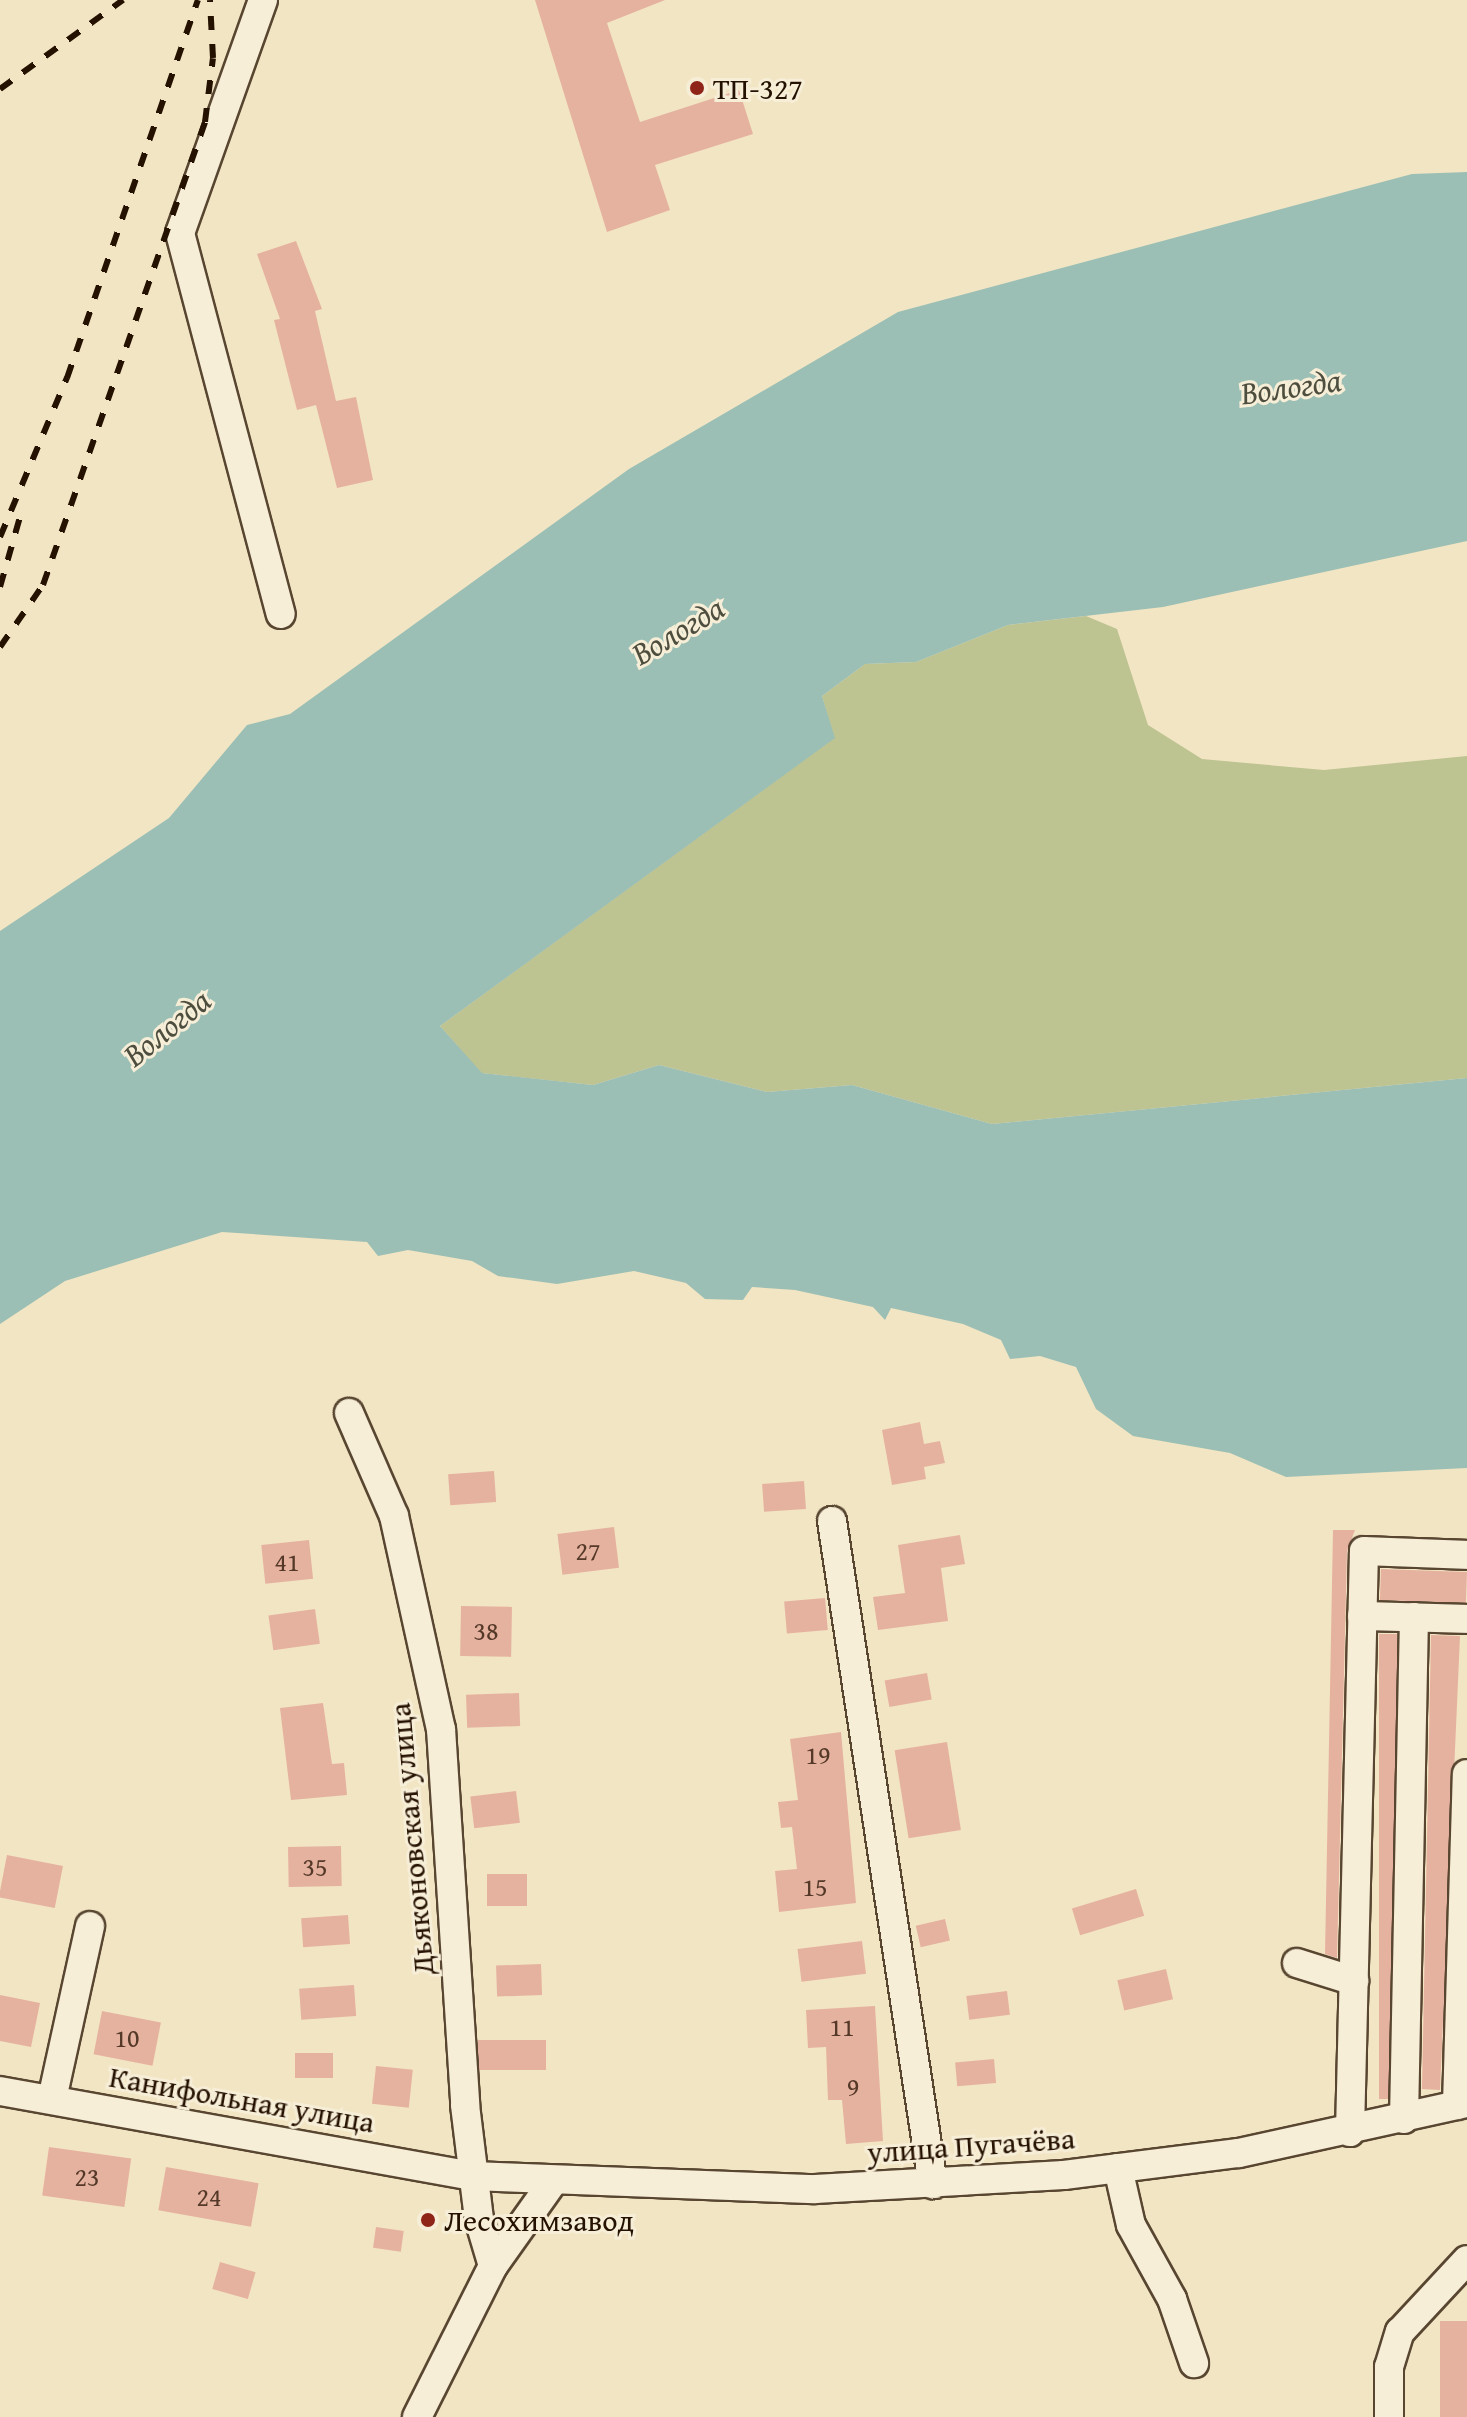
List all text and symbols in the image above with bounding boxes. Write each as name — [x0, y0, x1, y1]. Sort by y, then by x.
place label: ТП-327 — [713, 70, 803, 106]
marker: ТП-327 — [688, 79, 706, 97]
water label: Вологда — [1238, 361, 1344, 413]
water label: Вологда — [625, 589, 731, 673]
water label: Вологда — [116, 981, 218, 1075]
house number: 27 — [575, 1535, 601, 1567]
house number: 41 — [274, 1546, 300, 1578]
house number: 38 — [473, 1615, 499, 1647]
street label: Дьяконовская улица — [381, 1701, 441, 1977]
house number: 19 — [805, 1739, 831, 1771]
house number: 35 — [302, 1851, 328, 1883]
house number: 15 — [802, 1871, 828, 1903]
house number: 11 — [829, 2011, 855, 2043]
house number: 10 — [114, 2022, 140, 2054]
street label: Канифольная улица — [107, 2058, 377, 2140]
house number: 9 — [847, 2071, 859, 2103]
street label: улица Пугачёва — [866, 2120, 1076, 2170]
house number: 23 — [74, 2161, 100, 2193]
house number: 24 — [196, 2181, 222, 2213]
place label: Лесохимзавод — [444, 2202, 634, 2238]
marker: Лесохимзавод — [419, 2211, 437, 2229]

